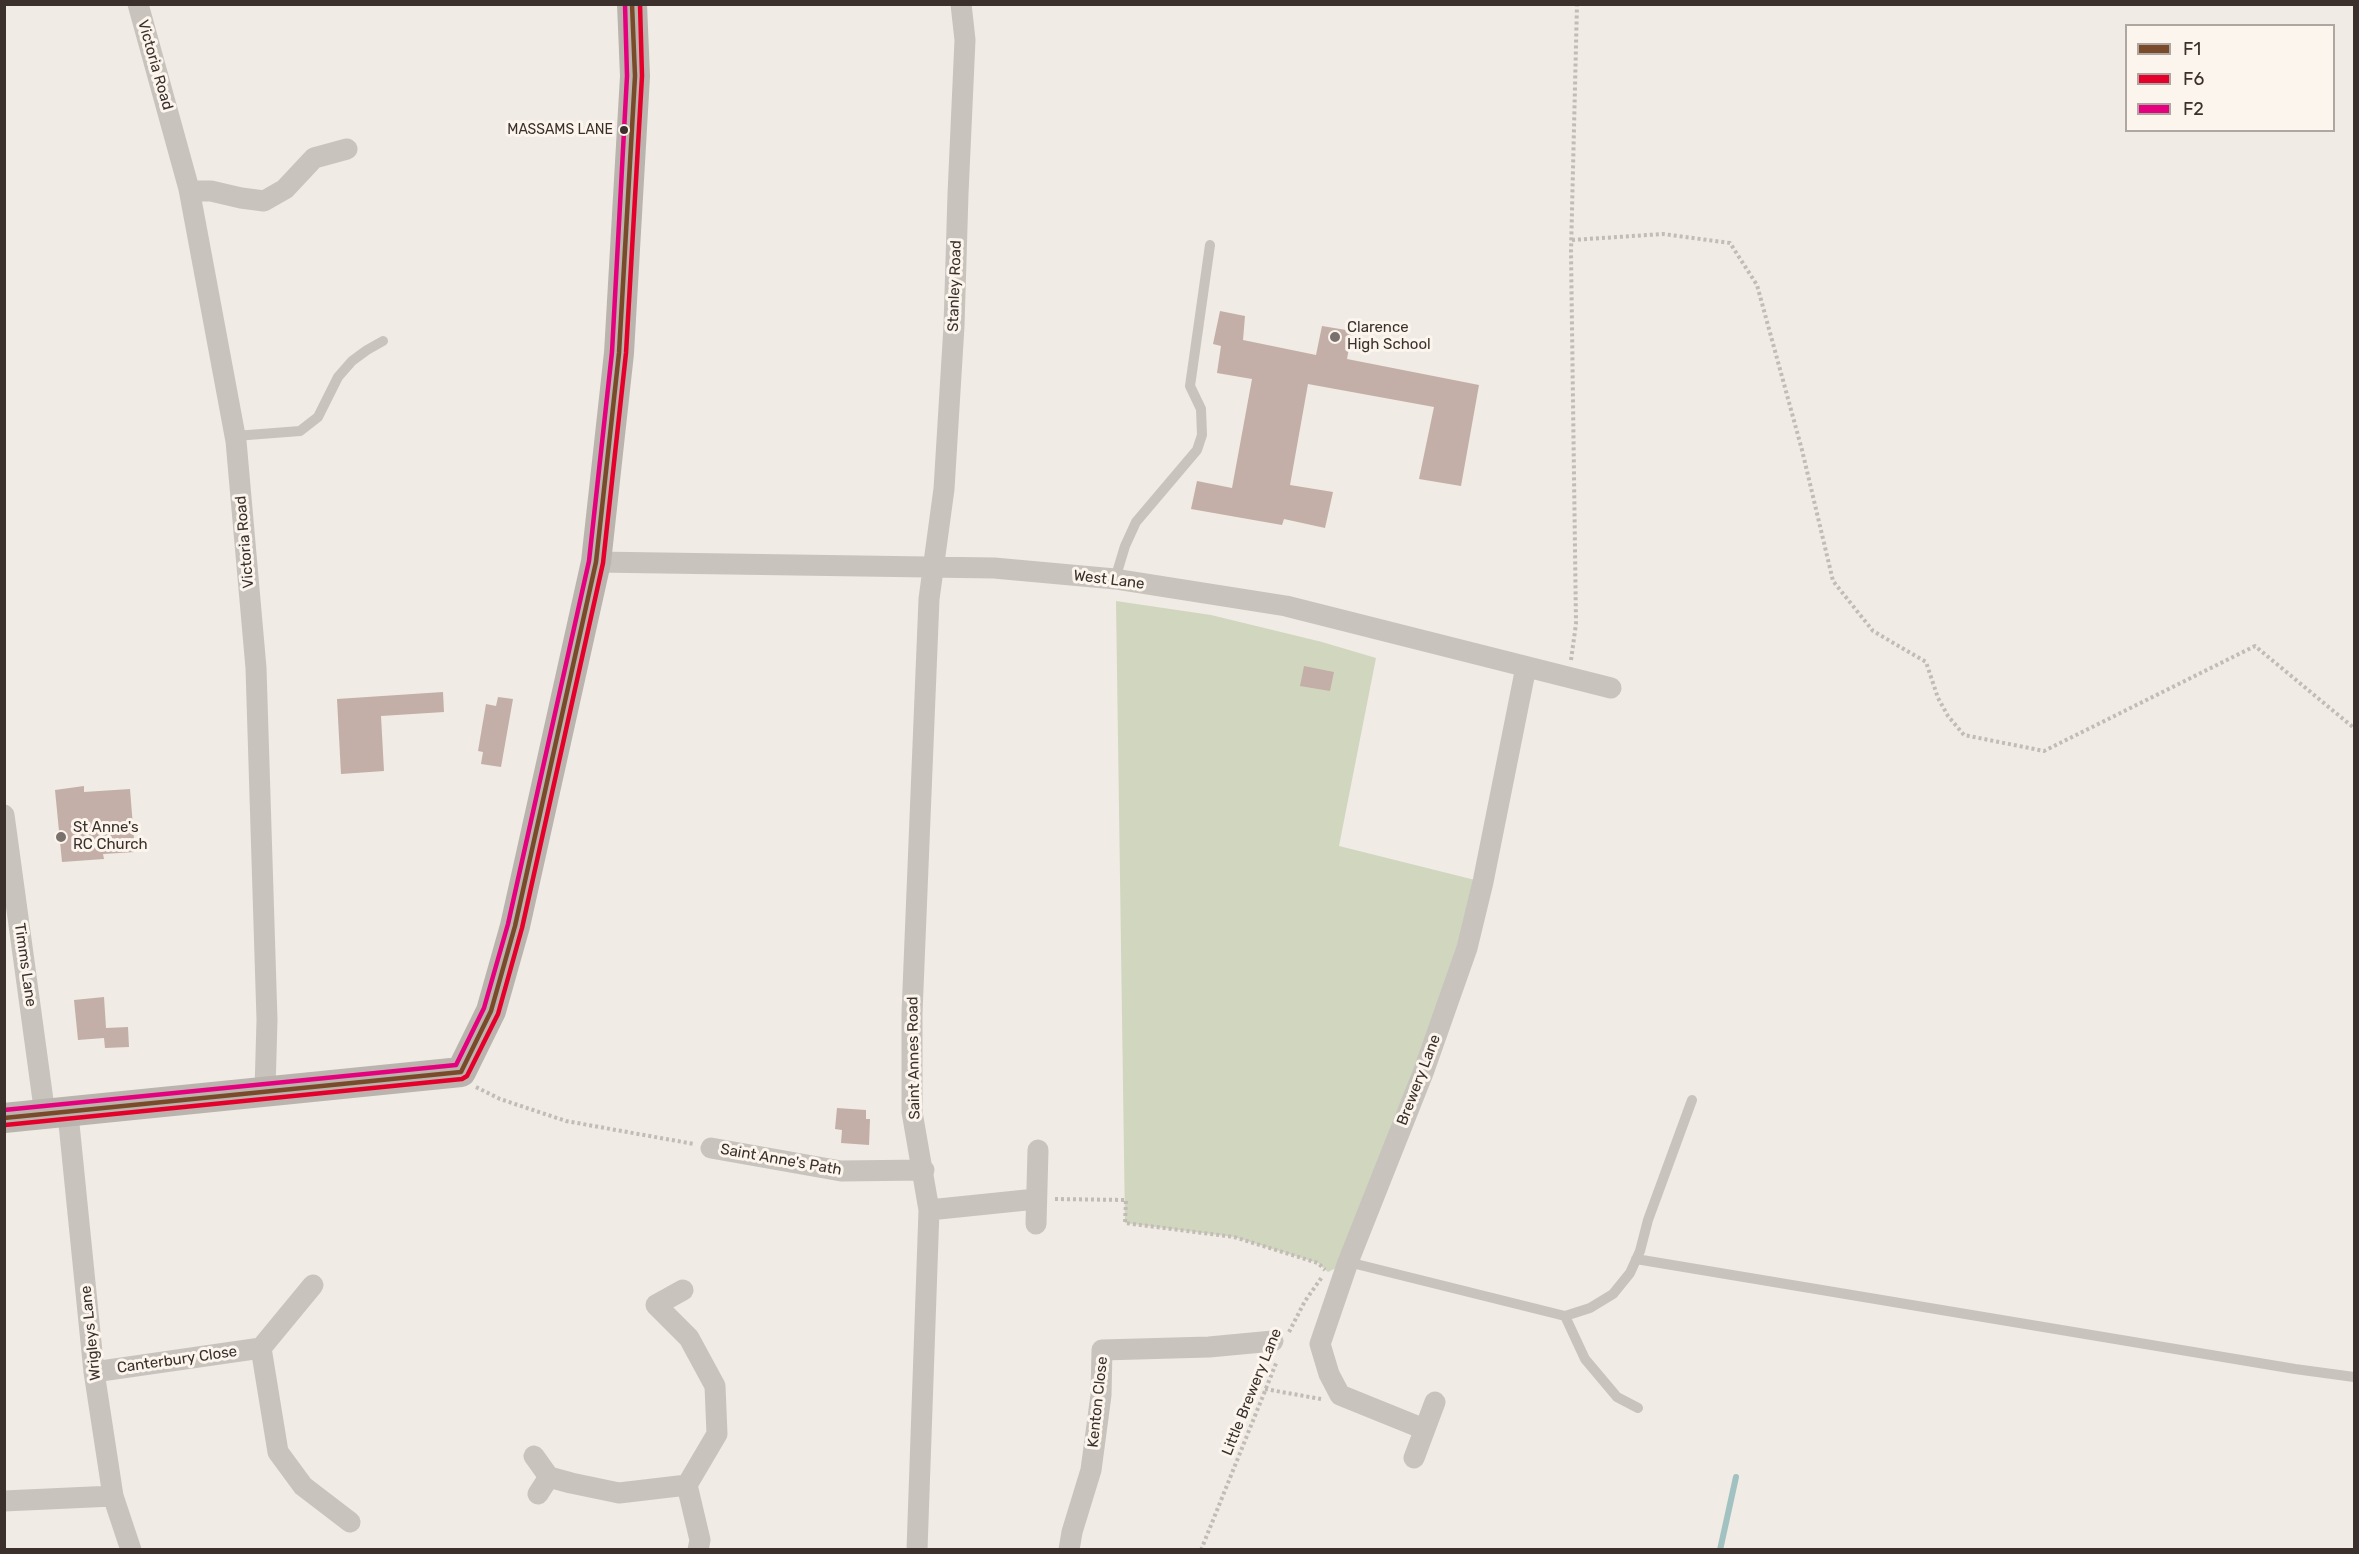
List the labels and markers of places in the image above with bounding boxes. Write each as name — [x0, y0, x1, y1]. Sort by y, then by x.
place label: MASSAMS LANE — [507, 122, 613, 138]
marker: MASSAMS LANE — [618, 124, 630, 136]
place label: Clarence High School — [1347, 319, 1431, 354]
marker: Clarence High School — [1328, 330, 1342, 344]
place label: St Anne's RC Church — [73, 819, 148, 854]
marker: St Anne's RC Church — [54, 830, 68, 844]

